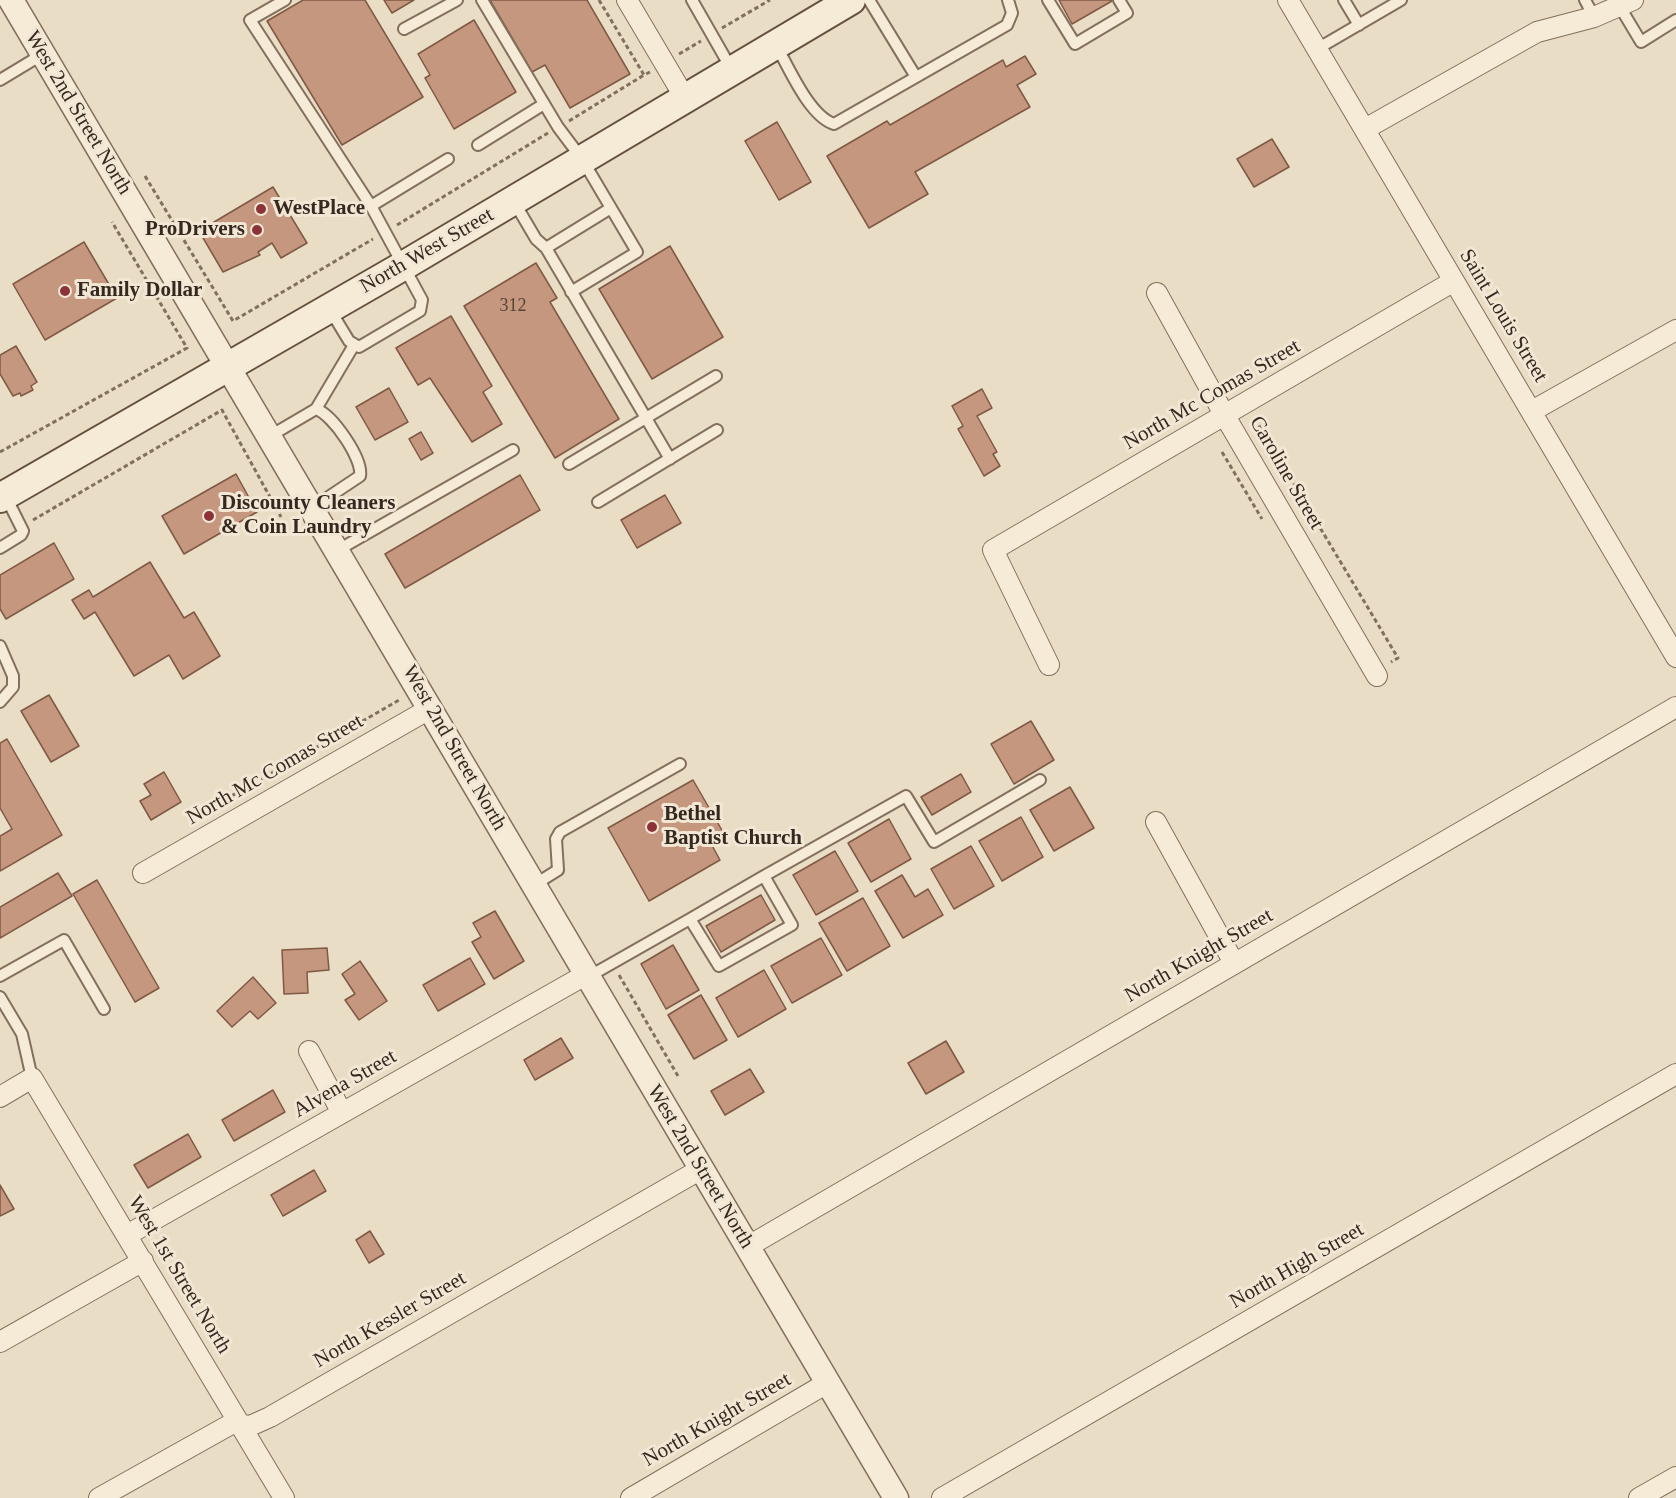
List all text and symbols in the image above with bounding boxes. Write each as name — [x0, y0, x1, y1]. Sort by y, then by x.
street label: West 2nd Street North — [19, 26, 137, 200]
place label: WestPlace — [273, 196, 365, 222]
marker: WestPlace — [254, 202, 268, 216]
street label: North West Street — [356, 203, 498, 299]
place label: ProDrivers — [145, 217, 245, 243]
marker: ProDrivers — [250, 223, 264, 237]
street label: Saint Louis Street — [1453, 245, 1553, 387]
place label: Family Dollar — [77, 278, 202, 304]
marker: Family Dollar — [58, 284, 72, 298]
house number: 312 — [500, 295, 526, 317]
street label: North Mc Comas Street — [1119, 334, 1305, 456]
street label: Caroline Street — [1243, 412, 1329, 534]
place label: Discounty Cleaners & Coin Laundry — [221, 491, 395, 541]
marker: Discounty Cleaners & Coin Laundry — [202, 509, 216, 523]
street label: West 2nd Street North — [396, 661, 512, 835]
street label: North Mc Comas Street — [182, 709, 368, 831]
place label: Bethel Baptist Church — [664, 802, 802, 852]
marker: Bethel Baptist Church — [645, 820, 659, 834]
street label: North Knight Street — [1120, 903, 1278, 1009]
street label: Alvena Street — [289, 1044, 401, 1124]
street label: West 2nd Street North — [641, 1080, 759, 1254]
street label: West 1st Street North — [122, 1191, 236, 1359]
street label: North High Street — [1226, 1217, 1368, 1315]
street label: North Kessler Street — [309, 1266, 471, 1374]
street label: North Knight Street — [638, 1367, 796, 1473]

